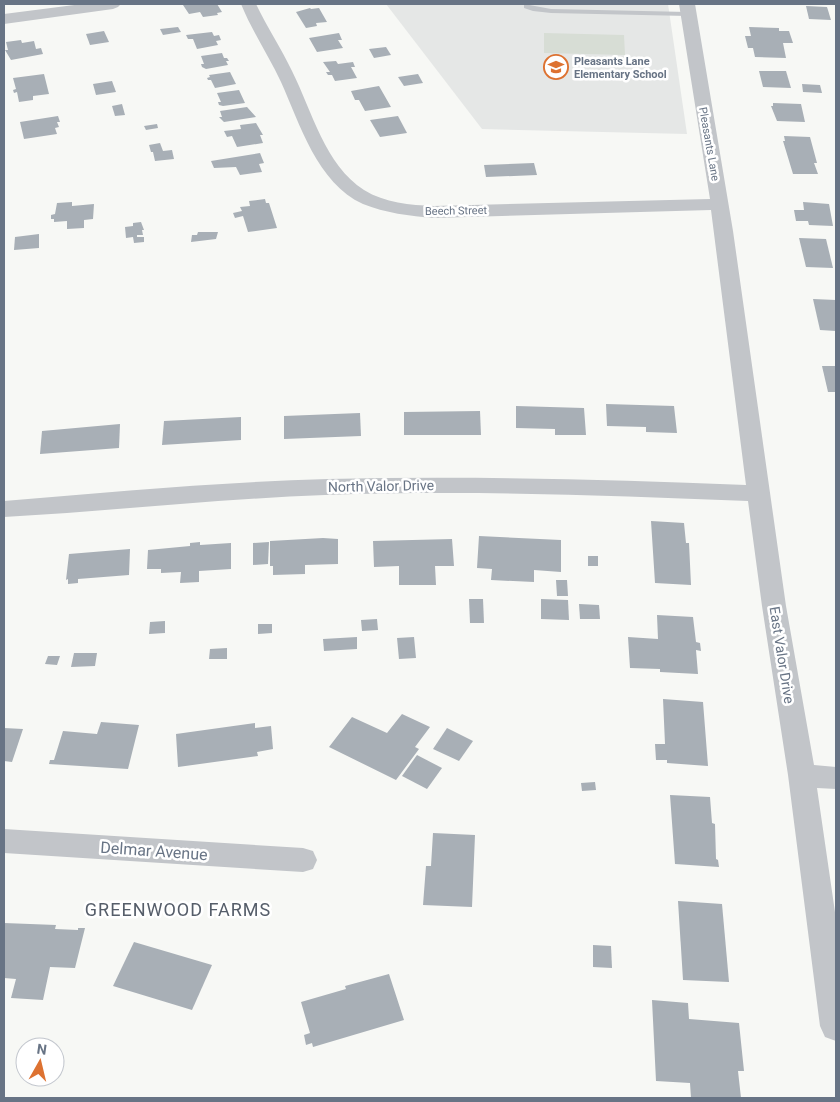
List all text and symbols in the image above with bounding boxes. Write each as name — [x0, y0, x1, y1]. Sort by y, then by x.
school or university icon: Pleasants Lane Elementary School — [543, 54, 569, 80]
place label: Pleasants Lane Elementary School — [574, 55, 667, 81]
street label: Pleasants Lane — [696, 106, 722, 182]
street label: Beech Street — [425, 204, 488, 218]
street label: North Valor Drive — [328, 477, 434, 495]
street label: East Valor Drive — [766, 605, 798, 705]
street label: Delmar Avenue — [100, 838, 208, 864]
district label: GREENWOOD FARMS — [85, 899, 271, 920]
north arrow — [15, 1037, 65, 1087]
text: N — [36, 1041, 48, 1058]

